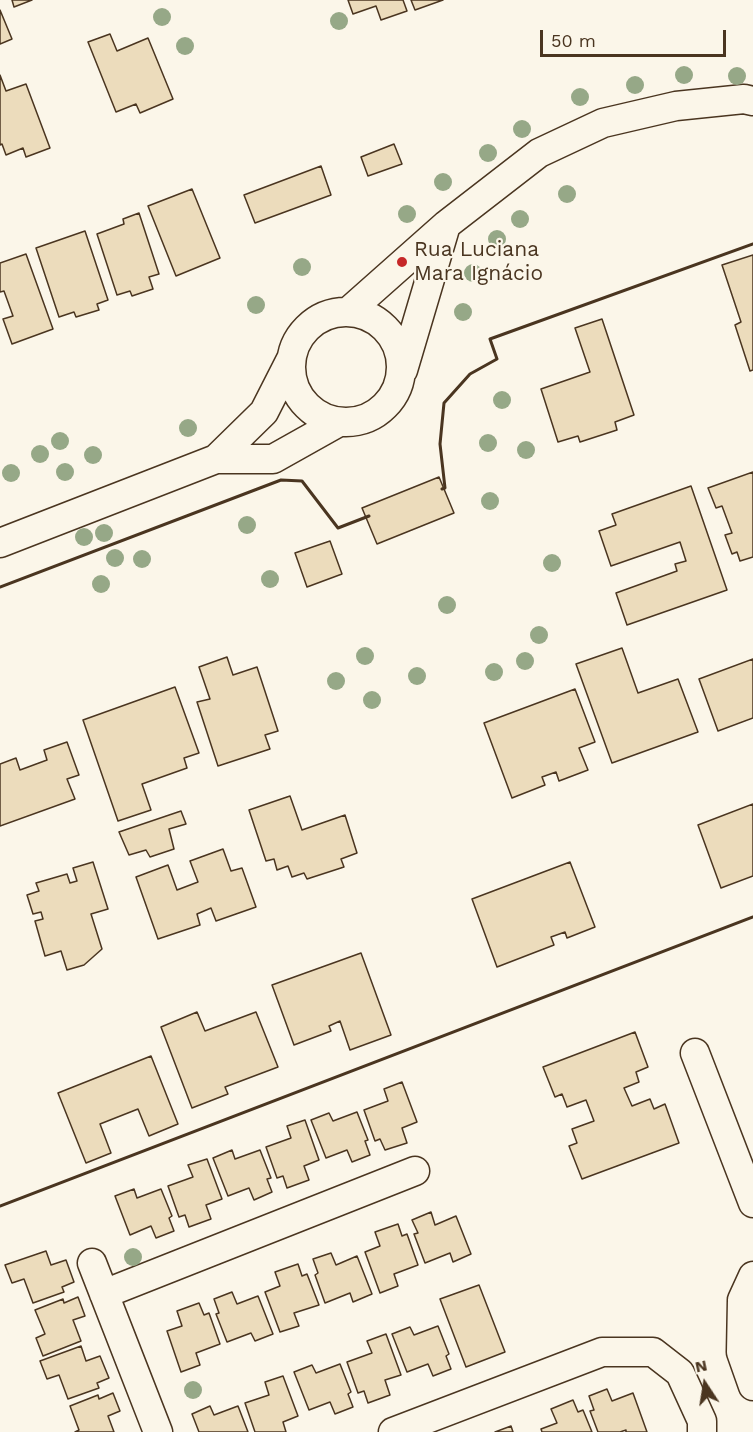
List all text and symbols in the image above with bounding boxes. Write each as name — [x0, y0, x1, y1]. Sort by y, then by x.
scale bar — [543, 18, 729, 56]
text: 50 m — [551, 30, 596, 51]
place label: Rua Luciana Mara Ignácio — [414, 237, 543, 287]
marker: Rua Luciana Mara Ignácio — [395, 255, 409, 269]
north arrow — [675, 1354, 735, 1414]
text: N — [693, 1355, 709, 1376]

